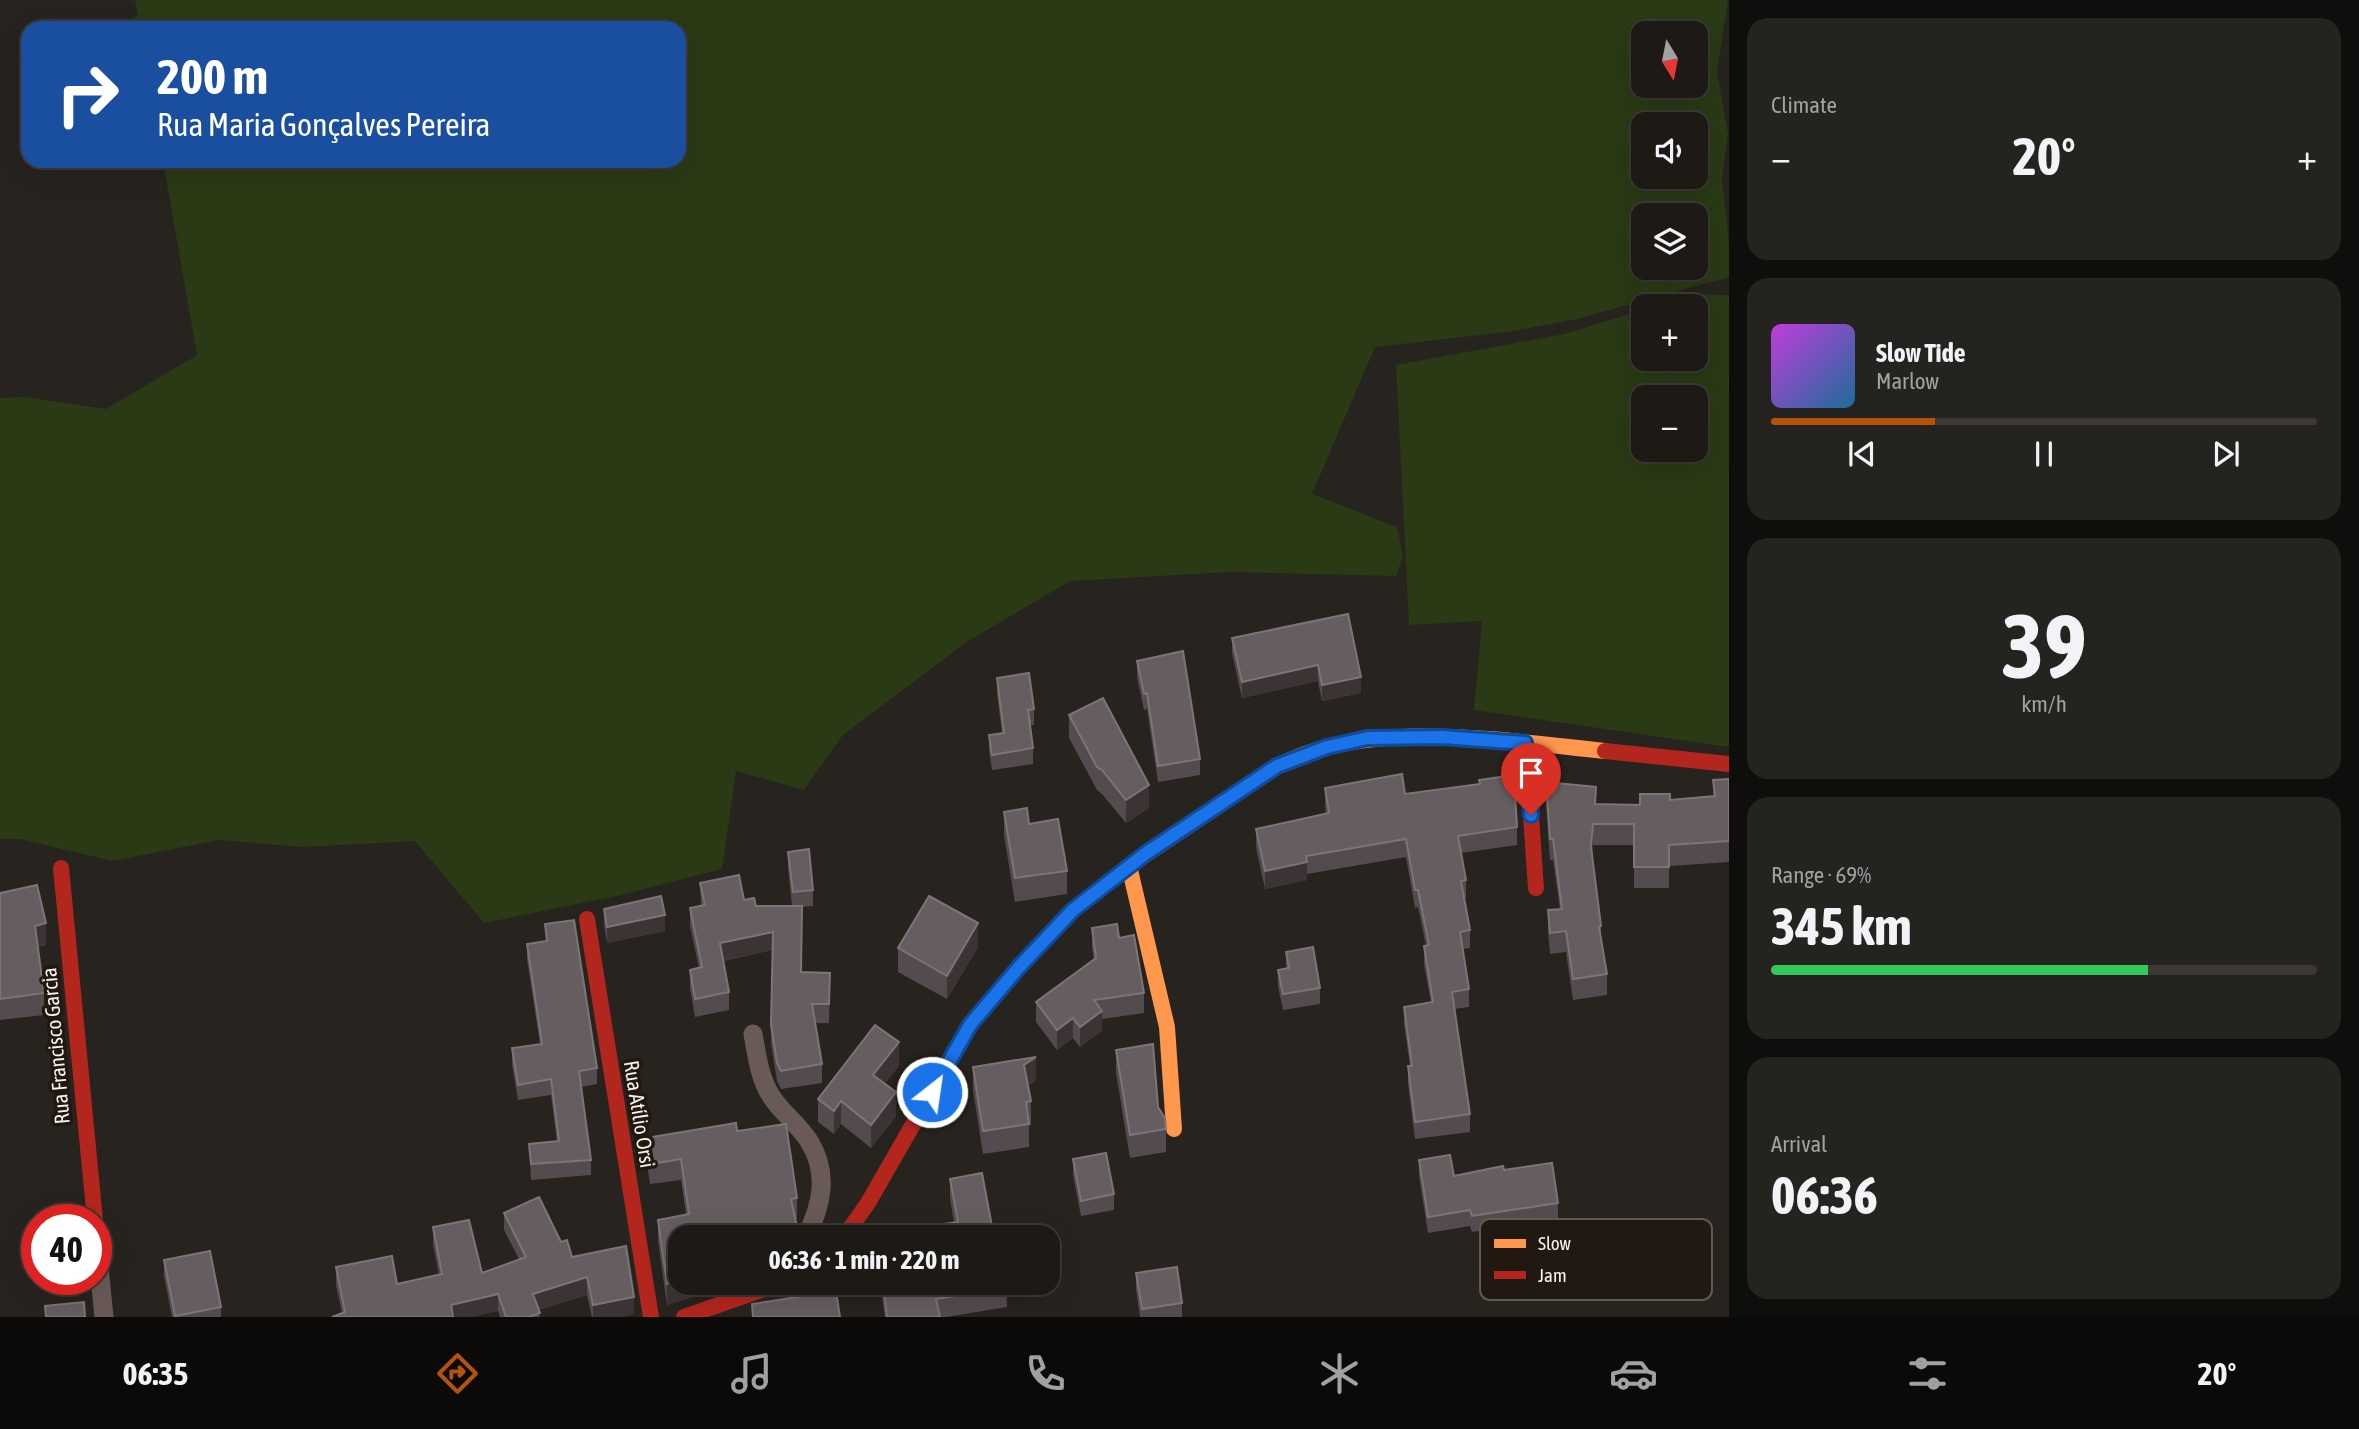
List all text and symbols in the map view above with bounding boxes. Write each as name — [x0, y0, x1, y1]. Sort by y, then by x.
north arrow — [1631, 21, 1708, 98]
map controls — [1631, 21, 1708, 462]
text: 200 m — [157, 48, 268, 104]
icon: right — [42, 49, 133, 140]
text: Climate — [1771, 92, 1837, 118]
text: Rua Maria Gonçalves Pereira — [157, 106, 490, 143]
button: sound — [1631, 112, 1708, 189]
text: 20° — [2012, 126, 2076, 186]
text: − — [1771, 135, 1791, 178]
text: + — [2297, 135, 2317, 178]
button: layers — [1631, 203, 1708, 280]
button: + — [1631, 294, 1708, 371]
text: Slow Tide — [1876, 338, 1966, 368]
text: Marlow — [1876, 368, 1939, 394]
button: − — [1631, 385, 1708, 462]
icon: previous — [1843, 435, 1881, 473]
icon: pause — [2025, 435, 2063, 473]
icon: next — [2207, 435, 2245, 473]
text: 39 — [2001, 593, 2087, 697]
text: km/h — [2021, 691, 2067, 717]
pin — [1501, 743, 1561, 815]
icon: arrive — [1512, 754, 1550, 792]
text: Range · 69% — [1771, 862, 1871, 888]
text: 345 km — [1771, 896, 1912, 956]
street label: Rua Francisco Garcia — [36, 967, 74, 1125]
position arrow — [895, 1055, 969, 1129]
street label: Rua Atílio Orsi — [620, 1059, 660, 1169]
text: Arrival — [1771, 1131, 1827, 1157]
text: 06:36 — [1771, 1165, 1878, 1225]
speed limit sign: 40 — [21, 1204, 112, 1295]
legend — [1480, 1219, 1712, 1300]
text: Slow — [1538, 1232, 1572, 1254]
text: 06:36 · 1 min · 220 m — [769, 1245, 959, 1275]
text: Jam — [1538, 1264, 1567, 1286]
icon: directions — [433, 1349, 482, 1398]
icon: music — [727, 1349, 776, 1398]
icon: phone — [1021, 1349, 1070, 1398]
icon: climate — [1315, 1349, 1364, 1398]
icon: car — [1609, 1349, 1658, 1398]
icon: filters — [1903, 1349, 1952, 1398]
text: 06:35 — [123, 1355, 188, 1392]
text: 20° — [2197, 1355, 2236, 1392]

